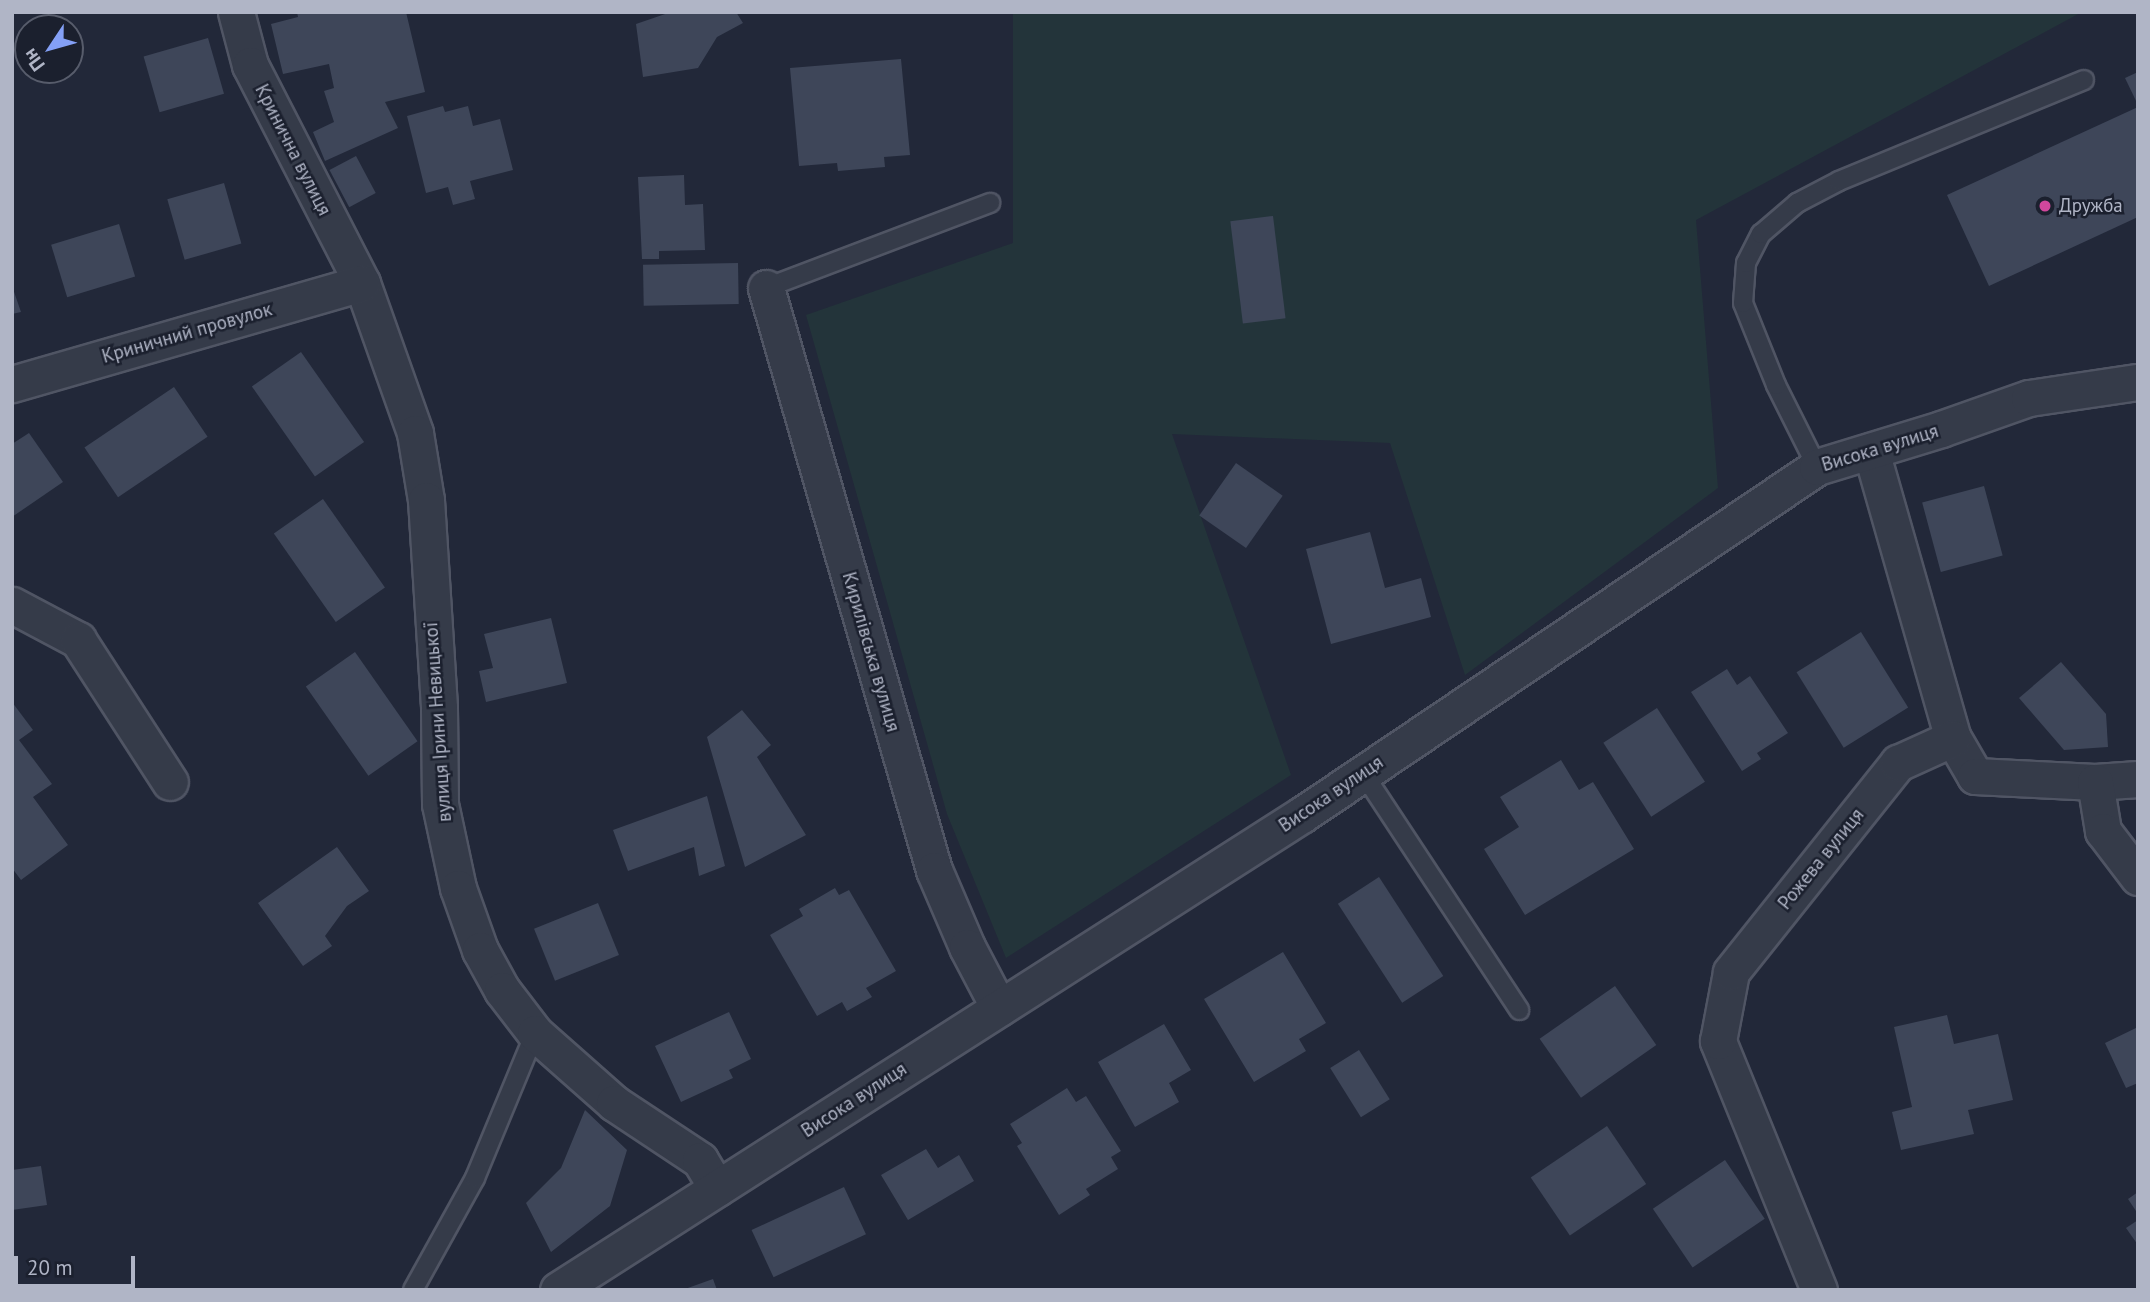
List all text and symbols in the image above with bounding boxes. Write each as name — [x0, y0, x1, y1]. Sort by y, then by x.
north arrow — [14, 14, 84, 84]
text: Пн — [17, 44, 50, 76]
street label: Кринична вулиця — [250, 81, 336, 219]
place label: Дружба — [2059, 195, 2123, 217]
marker: Дружба — [2037, 198, 2053, 214]
street label: Криничний провулок — [99, 298, 275, 368]
street label: Висока вулиця — [1819, 419, 1941, 477]
street label: Кирилівська вулиця — [837, 569, 905, 735]
street label: вулиця Ірини Невицької — [420, 621, 456, 823]
street label: Висока вулиця — [1275, 751, 1387, 837]
street label: Рожева вулиця — [1773, 804, 1869, 914]
street label: Висока вулиця — [797, 1058, 911, 1142]
scale bar — [18, 1242, 138, 1286]
text: 20 m — [27, 1254, 73, 1281]

